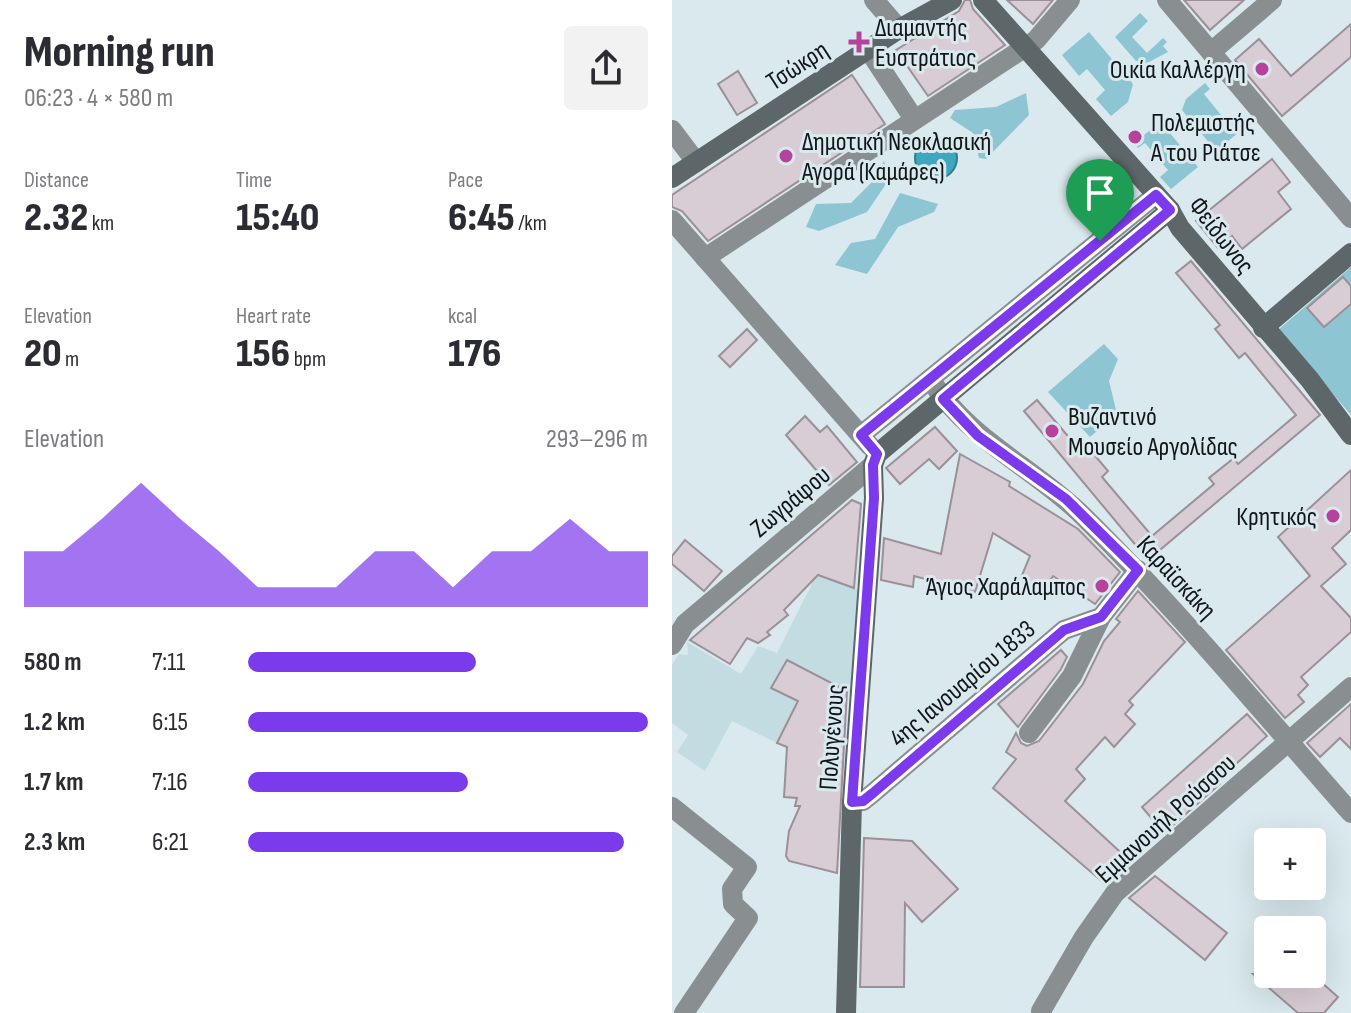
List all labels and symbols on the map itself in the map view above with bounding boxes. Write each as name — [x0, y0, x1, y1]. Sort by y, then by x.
place label: Διαμαντής Ευστράτιος — [875, 13, 977, 74]
marker: Διαμαντής Ευστράτιος — [850, 33, 868, 51]
street label: Τσώκρη — [761, 35, 835, 98]
place label: Οικία Καλλέργη — [1110, 55, 1246, 86]
marker: Οικία Καλλέργη — [1253, 60, 1271, 78]
place label: Πολεμιστής Α του Ριάτσε — [1150, 108, 1261, 169]
place label: Δημοτική Νεοκλασική Αγορά (Καμάρες) — [801, 127, 991, 188]
marker: Πολεμιστής Α του Ριάτσε — [1126, 128, 1144, 146]
marker: Δημοτική Νεοκλασική Αγορά (Καμάρες) — [777, 147, 795, 165]
pin — [1066, 159, 1134, 241]
street label: Φείδωνος — [1181, 191, 1261, 281]
place label: Βυζαντινό Μουσείο Αργολίδας — [1068, 402, 1238, 463]
marker: Βυζαντινό Μουσείο Αργολίδας — [1043, 422, 1061, 440]
street label: Ζωγράφου — [745, 460, 837, 544]
place label: Κρητικός — [1236, 502, 1317, 533]
marker: Κρητικός — [1324, 507, 1342, 525]
street label: Καραϊσκάκη — [1130, 530, 1222, 626]
place label: Άγιος Χαράλαμπος — [926, 572, 1086, 603]
marker: Άγιος Χαράλαμπος — [1093, 577, 1111, 595]
street label: 4ης Ιανουαρίου 1833 — [884, 614, 1042, 754]
street label: Πολυγένους — [813, 683, 852, 791]
street label: Εμμανουήλ Ρούσσου — [1089, 748, 1243, 890]

